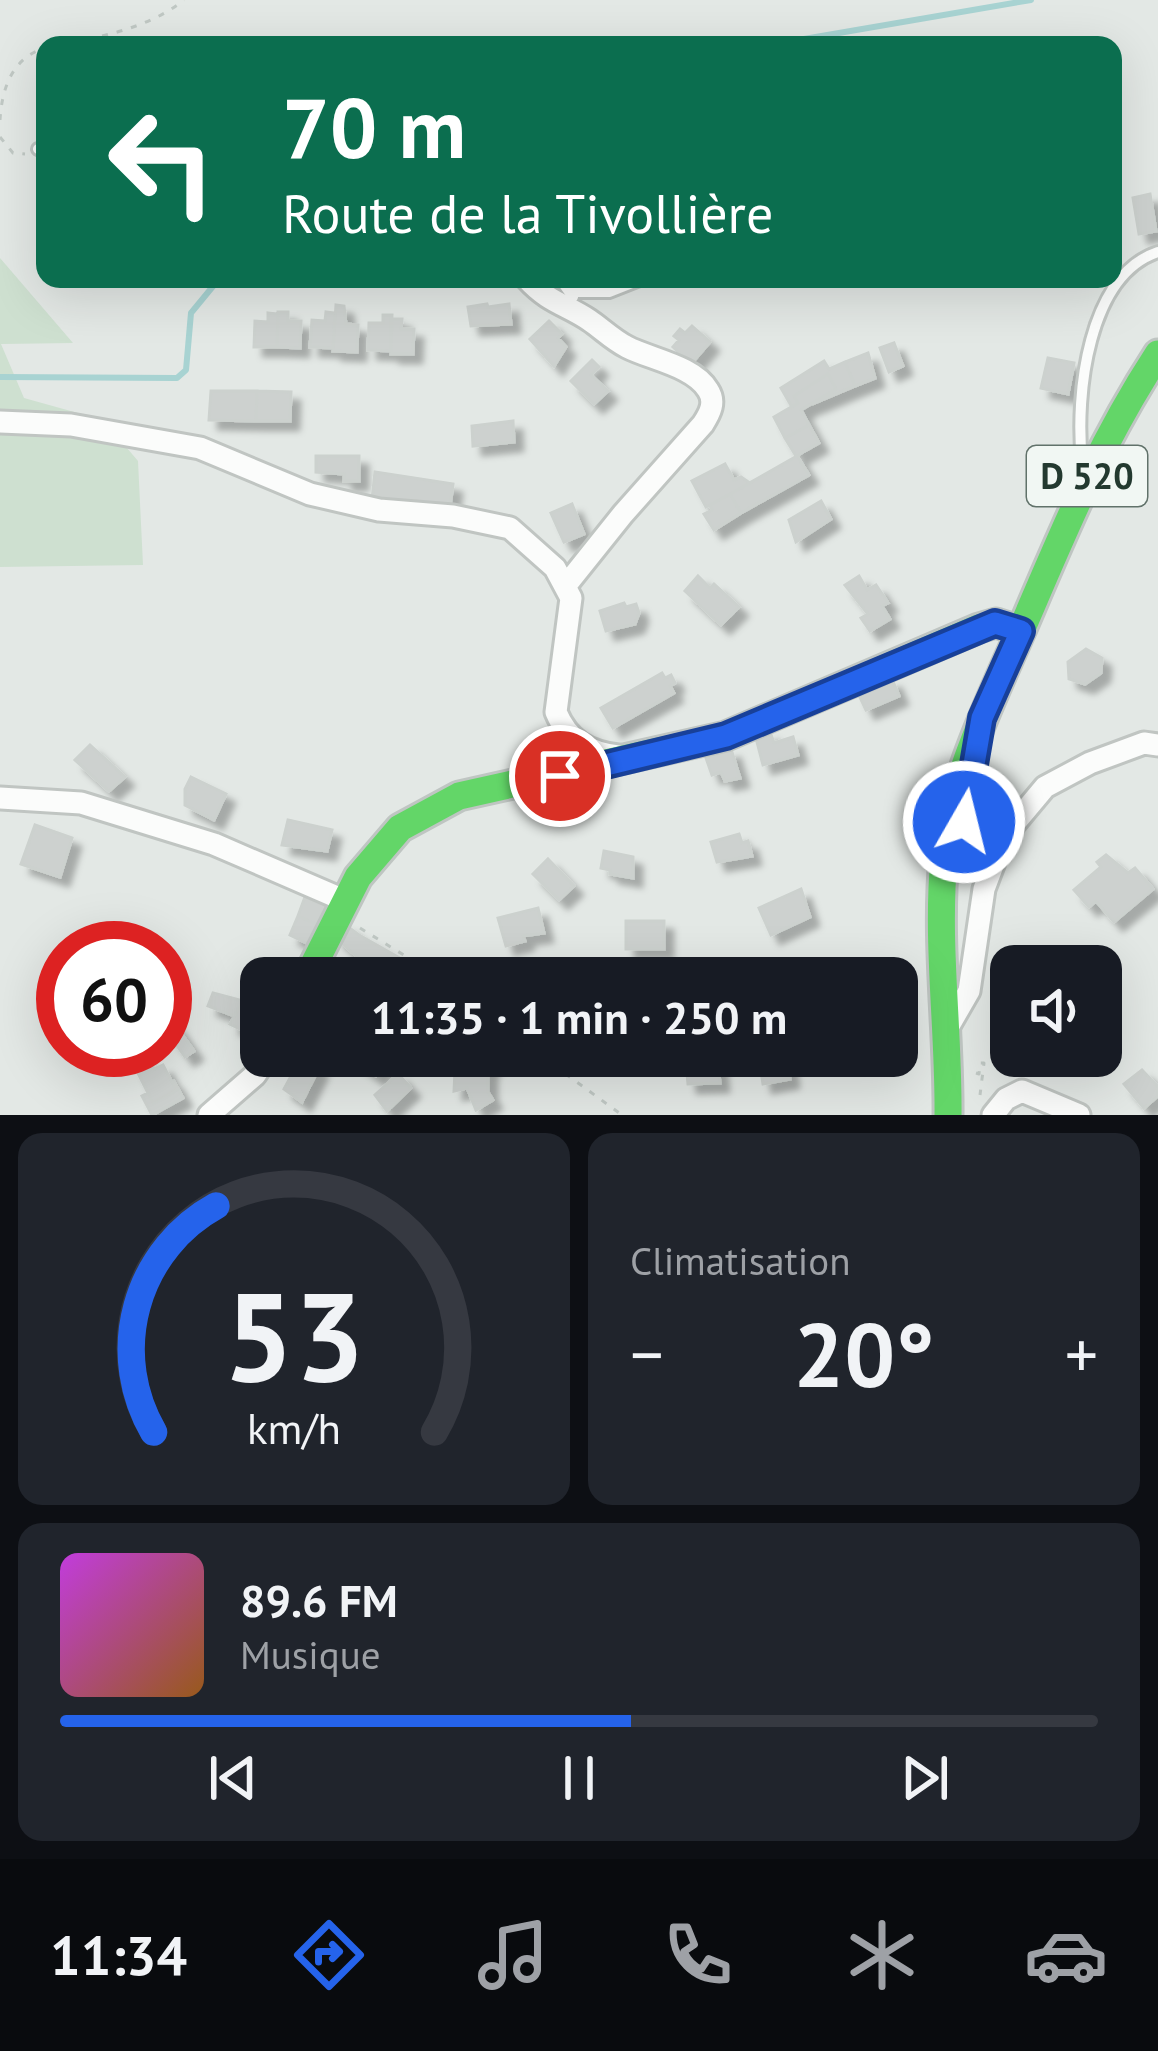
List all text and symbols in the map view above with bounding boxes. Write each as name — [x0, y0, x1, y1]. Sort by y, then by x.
text: 70 m — [282, 72, 466, 181]
icon: left — [84, 84, 240, 240]
text: Route de la Tivollière — [282, 178, 773, 248]
road number: D 520 — [1027, 446, 1147, 506]
pin — [509, 725, 611, 827]
icon: arrive — [527, 743, 593, 809]
position arrow — [901, 759, 1027, 885]
speed limit sign: 60 — [36, 921, 192, 1077]
map controls — [990, 945, 1122, 1077]
button: sound — [990, 945, 1122, 1077]
text: 11:35 · 1 min · 250 m — [371, 988, 787, 1046]
text: Climatisation — [630, 1235, 850, 1286]
text: 53 — [223, 1254, 365, 1415]
text: 20° — [793, 1295, 935, 1412]
text: − — [630, 1311, 663, 1396]
text: + — [1065, 1311, 1098, 1396]
text: km/h — [247, 1400, 341, 1456]
text: 89.6 FM — [240, 1571, 398, 1629]
text: Musique — [240, 1629, 381, 1680]
icon: previous — [200, 1745, 266, 1811]
icon: pause — [546, 1745, 612, 1811]
icon: next — [892, 1745, 958, 1811]
icon: directions — [287, 1913, 371, 1997]
icon: music — [471, 1913, 555, 1997]
icon: phone — [656, 1913, 740, 1997]
icon: climate — [840, 1913, 924, 1997]
icon: car — [1024, 1913, 1108, 1997]
text: 11:34 — [50, 1920, 187, 1990]

